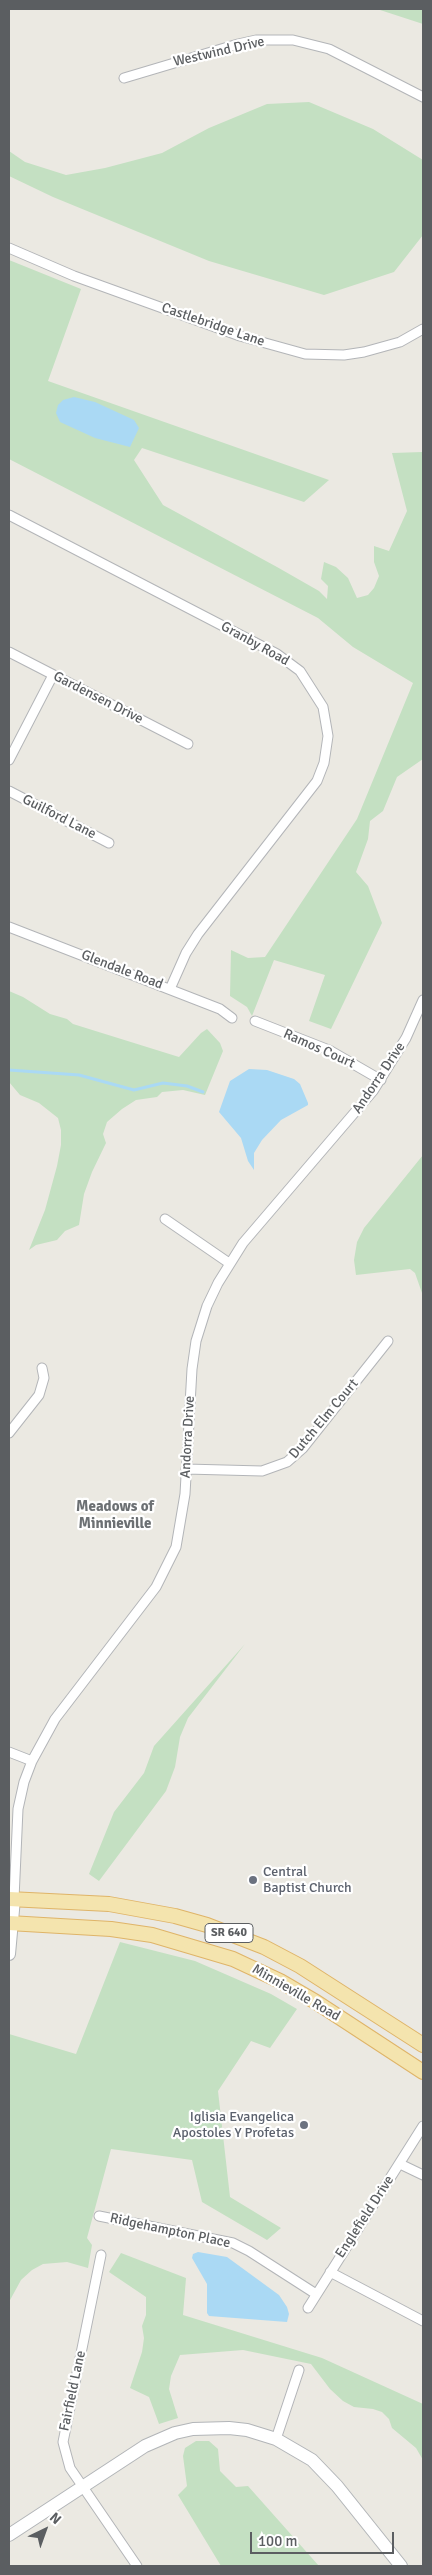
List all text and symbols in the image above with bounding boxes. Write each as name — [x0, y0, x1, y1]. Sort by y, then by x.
street label: Westwind Drive — [172, 33, 266, 71]
street label: Castlebridge Lane — [159, 300, 267, 350]
street label: Granby Road — [218, 618, 292, 670]
street label: Gardensen Drive — [50, 668, 146, 728]
street label: Guilford Lane — [19, 791, 99, 843]
street label: Glendale Road — [79, 947, 165, 993]
street label: Ramos Court — [281, 1026, 357, 1072]
street label: Andorra Drive — [349, 1039, 409, 1117]
street label: Dutch Elm Court — [286, 1376, 362, 1462]
street label: Andorra Drive — [177, 1395, 199, 1479]
district label: Meadows of Minnieville — [76, 1498, 154, 1533]
place label: Central Baptist Church — [263, 1864, 352, 1896]
marker: Central Baptist Church — [247, 1874, 259, 1886]
road number: SR 640 — [205, 1924, 253, 1942]
street label: Minnieville Road — [249, 1961, 343, 2025]
place label: Iglisia Evangelica Apostoles Y Profetas — [173, 2109, 294, 2142]
marker: Iglisia Evangelica Apostoles Y Profetas — [298, 2119, 310, 2131]
street label: Englefield Drive — [332, 2173, 398, 2261]
street label: Ridgehampton Place — [108, 2210, 232, 2252]
street label: Fairfield Lane — [56, 2349, 90, 2433]
north arrow — [20, 2505, 70, 2555]
text: N — [46, 2509, 65, 2528]
scale bar — [252, 2522, 396, 2554]
text: 100 m — [258, 2532, 298, 2550]

